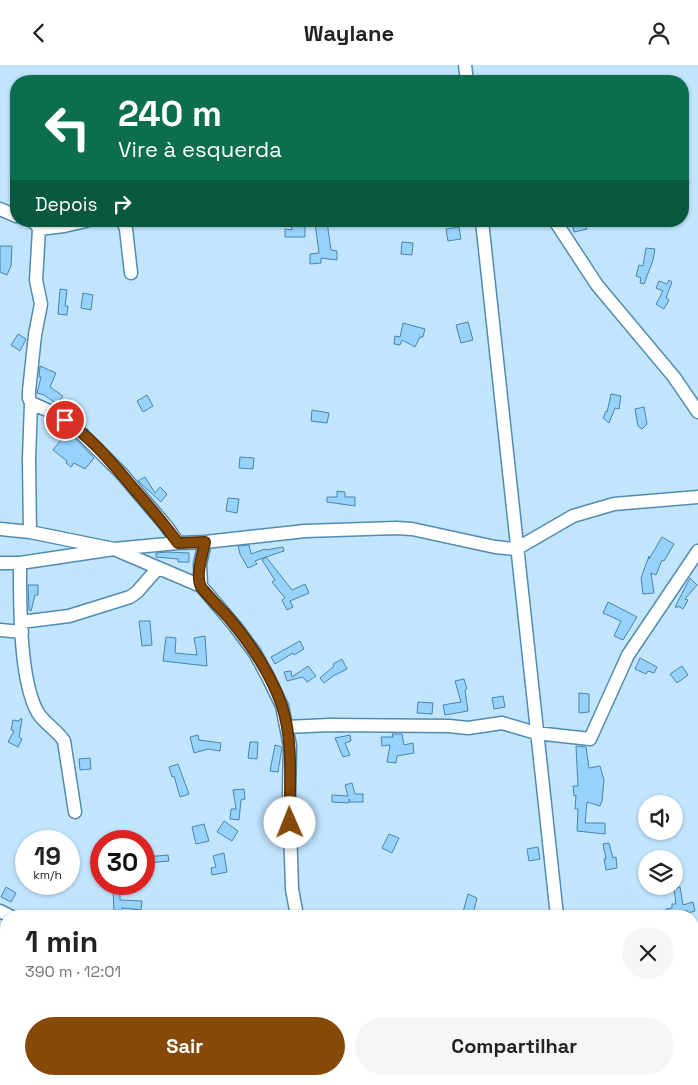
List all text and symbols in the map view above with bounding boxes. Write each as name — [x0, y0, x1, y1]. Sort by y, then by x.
icon: back — [25, 19, 53, 47]
text: Waylane — [304, 19, 394, 47]
icon: person — [645, 19, 673, 47]
text: 240 m — [118, 92, 222, 136]
icon: left — [35, 95, 100, 160]
text: Vire à esquerda — [118, 135, 282, 163]
icon: right — [108, 190, 136, 218]
text: Depois — [35, 192, 98, 217]
pin — [44, 399, 86, 441]
icon: arrive — [51, 406, 79, 434]
map controls — [638, 795, 683, 895]
button: sound — [638, 795, 683, 840]
position arrow — [263, 796, 315, 848]
speed limit sign: 30 — [90, 830, 155, 895]
text: 19 — [34, 840, 61, 872]
button: layers — [638, 850, 683, 895]
text: km/h — [33, 867, 62, 883]
text: 1 min — [25, 922, 98, 961]
button: close — [622, 927, 674, 979]
text: 390 m · 12:01 — [25, 961, 121, 982]
button: Sair — [25, 1017, 345, 1075]
button: Compartilhar — [355, 1017, 674, 1075]

